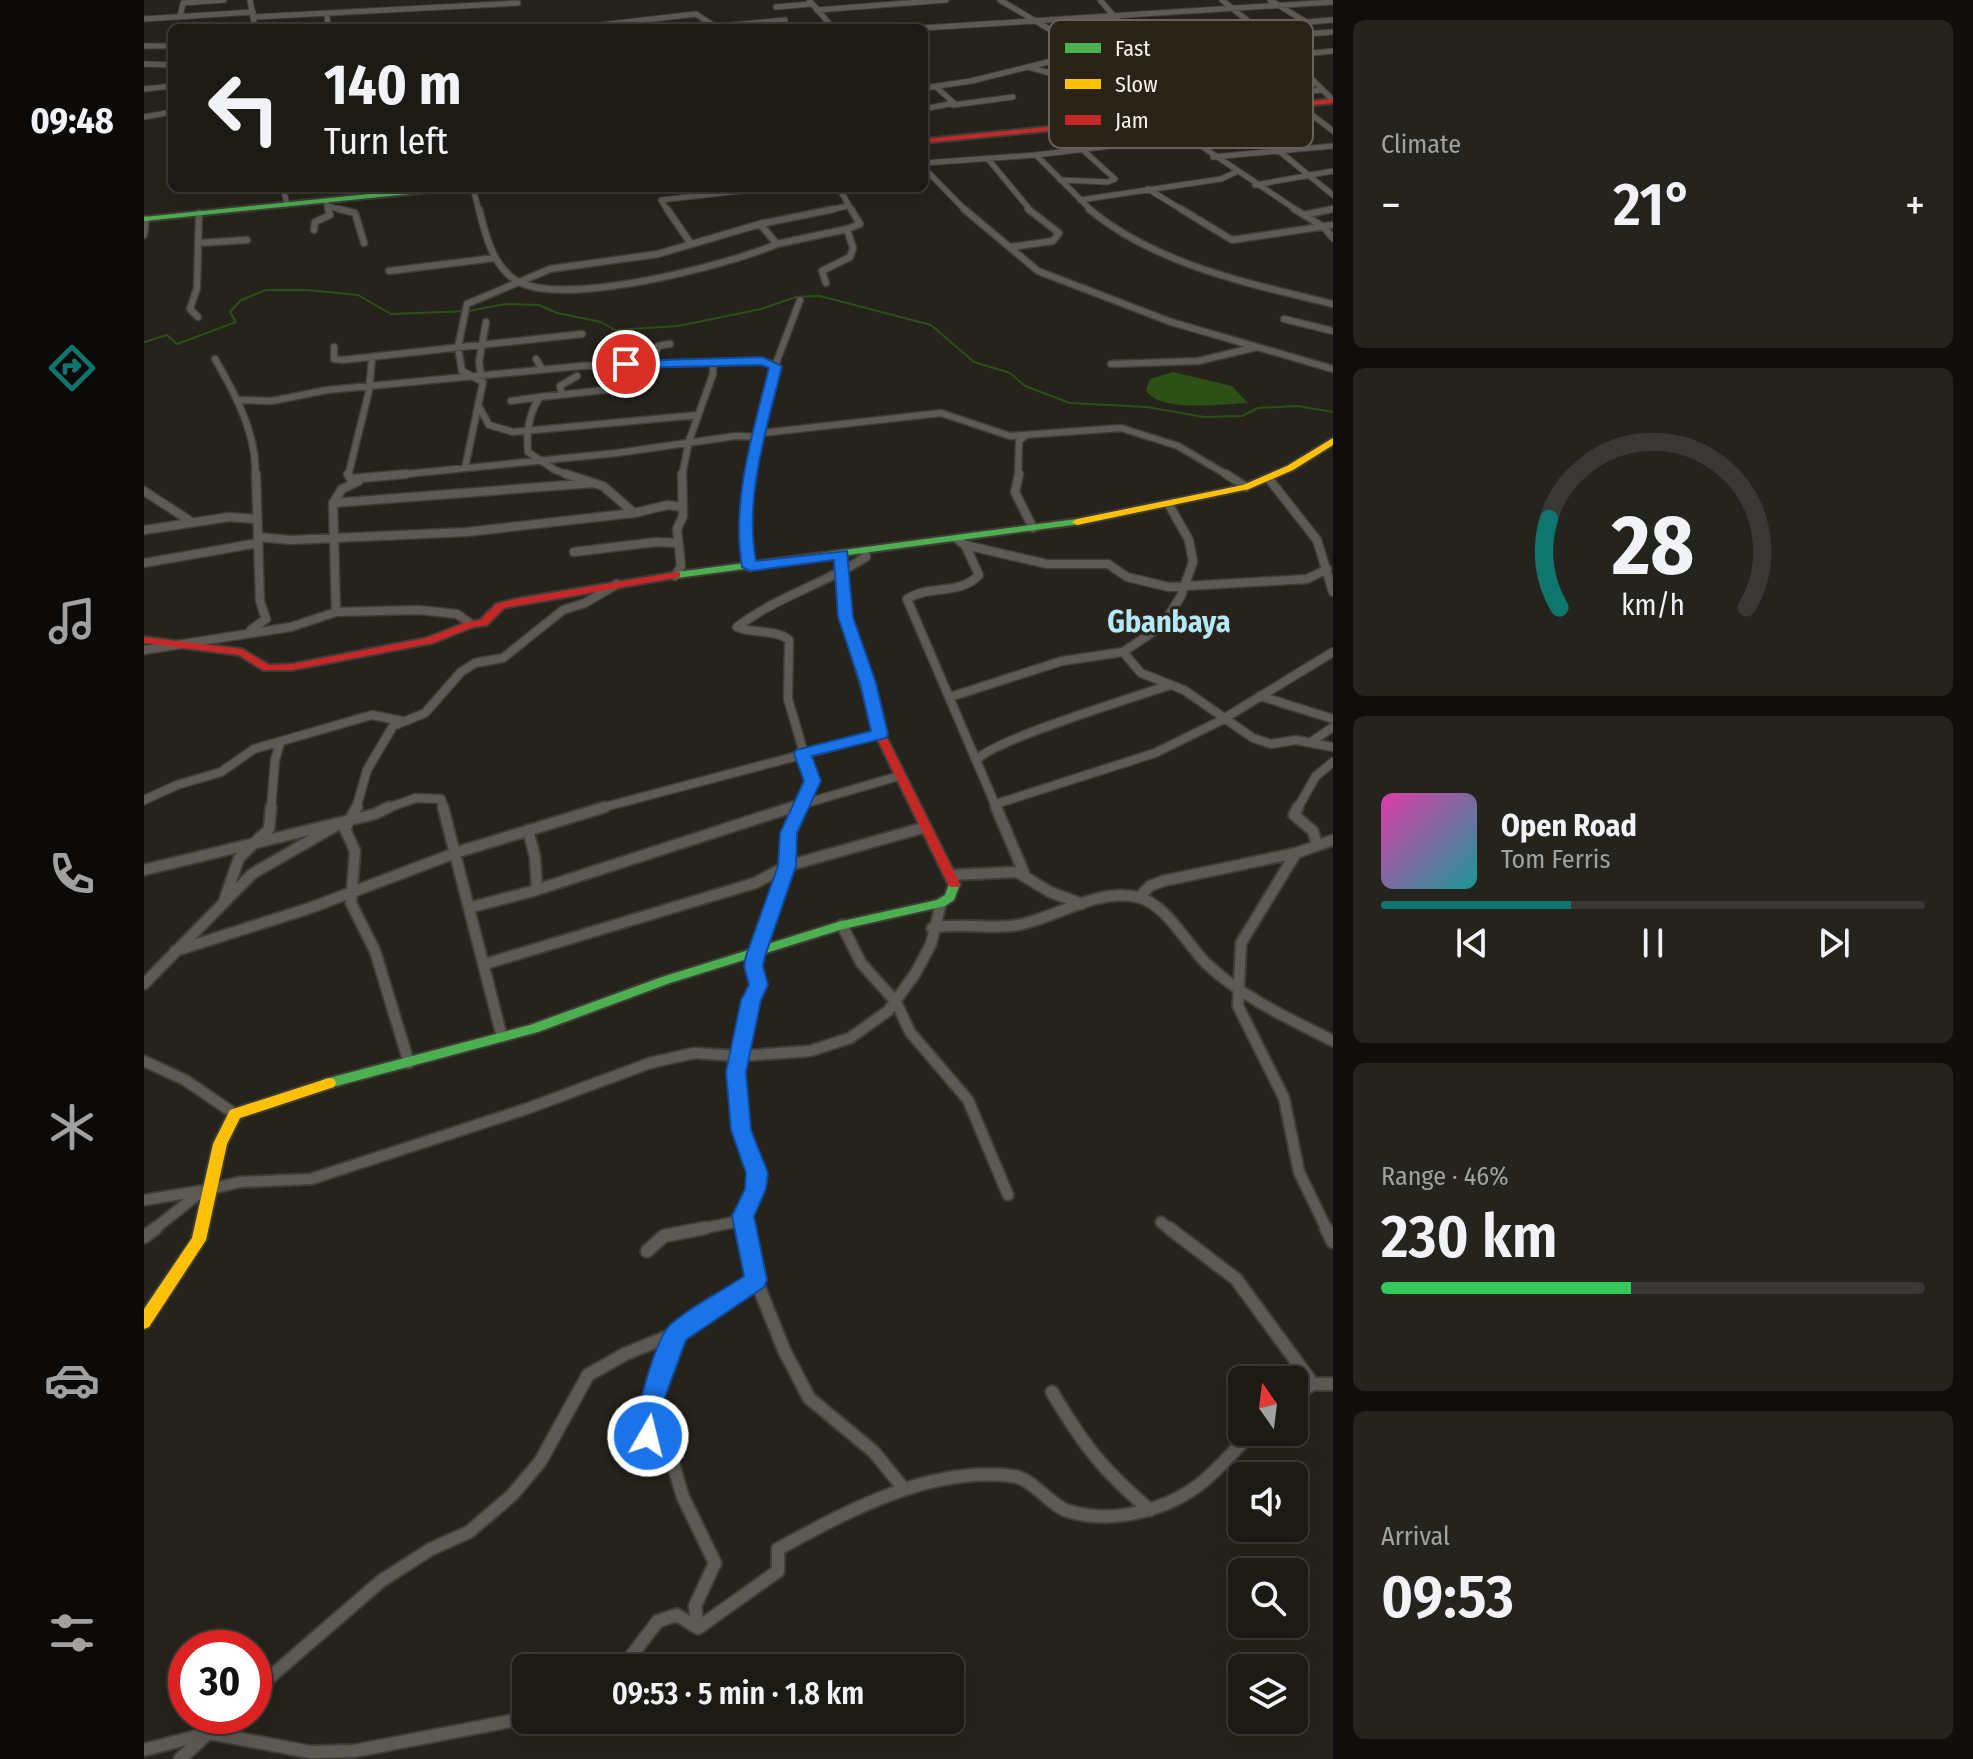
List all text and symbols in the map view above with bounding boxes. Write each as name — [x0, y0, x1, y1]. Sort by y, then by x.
legend — [1049, 20, 1313, 148]
text: Fast — [1115, 35, 1151, 62]
text: 140 m — [324, 52, 461, 119]
icon: left — [192, 56, 296, 160]
text: Slow — [1115, 71, 1158, 98]
text: 09:48 — [30, 99, 114, 143]
text: Jam — [1115, 107, 1149, 134]
text: Turn left — [324, 120, 448, 164]
text: Climate — [1381, 129, 1461, 160]
text: 21° — [1613, 169, 1693, 241]
text: − — [1381, 179, 1401, 232]
text: + — [1905, 179, 1925, 232]
pin — [592, 330, 660, 398]
icon: directions — [44, 340, 100, 396]
icon: arrive — [604, 342, 648, 386]
text: 28 — [1611, 495, 1694, 595]
text: km/h — [1621, 588, 1685, 623]
icon: music — [44, 593, 100, 649]
district label: Gbanbaya — [1107, 604, 1231, 640]
text: Open Road — [1501, 808, 1637, 844]
text: Tom Ferris — [1501, 844, 1611, 875]
icon: phone — [44, 846, 100, 902]
icon: previous — [1450, 921, 1494, 965]
icon: pause — [1631, 921, 1675, 965]
icon: next — [1812, 921, 1856, 965]
icon: climate — [44, 1099, 100, 1155]
text: Range · 46% — [1381, 1161, 1509, 1192]
text: 230 km — [1381, 1201, 1558, 1273]
icon: car — [44, 1352, 100, 1408]
north arrow — [1228, 1366, 1308, 1446]
map controls — [1228, 1366, 1308, 1734]
position arrow — [606, 1394, 690, 1478]
button: sound — [1228, 1462, 1308, 1542]
text: Arrival — [1381, 1521, 1450, 1552]
button: search — [1228, 1558, 1308, 1638]
text: 09:53 — [1381, 1561, 1514, 1633]
icon: filters — [44, 1605, 100, 1661]
speed limit sign: 30 — [168, 1630, 272, 1734]
button: layers — [1228, 1654, 1308, 1734]
text: 09:53 · 5 min · 1.8 km — [612, 1676, 864, 1712]

